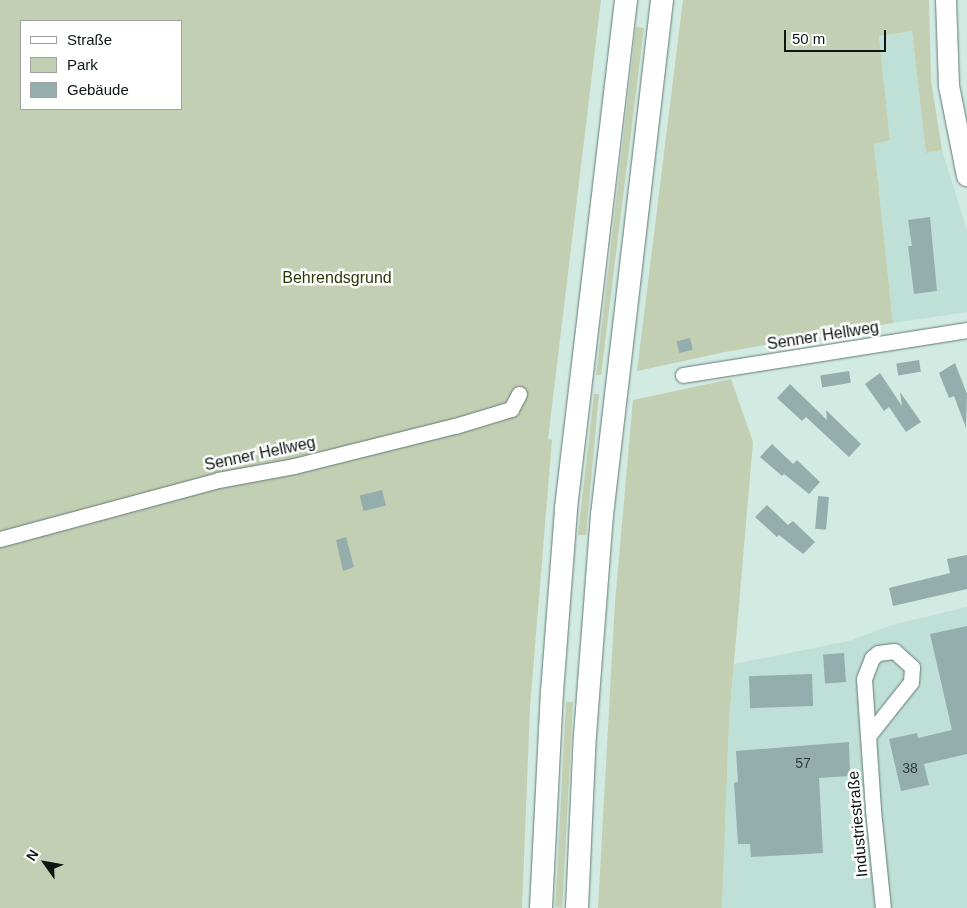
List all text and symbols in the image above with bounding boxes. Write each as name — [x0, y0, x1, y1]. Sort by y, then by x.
legend — [20, 20, 182, 110]
scale bar — [787, 20, 890, 52]
text: 50 m — [792, 30, 825, 47]
text: Straße — [67, 31, 112, 48]
text: Park — [67, 56, 98, 73]
text: Gebäude — [67, 81, 129, 98]
park label: Behrendsgrund — [282, 268, 392, 288]
street label: Senner Hellweg — [766, 318, 880, 354]
street label: Senner Hellweg — [203, 433, 317, 475]
house number: 57 — [795, 755, 811, 771]
house number: 38 — [902, 760, 918, 776]
street label: Industriestraße — [844, 770, 872, 878]
north arrow — [20, 838, 70, 888]
text: N — [23, 847, 42, 864]

